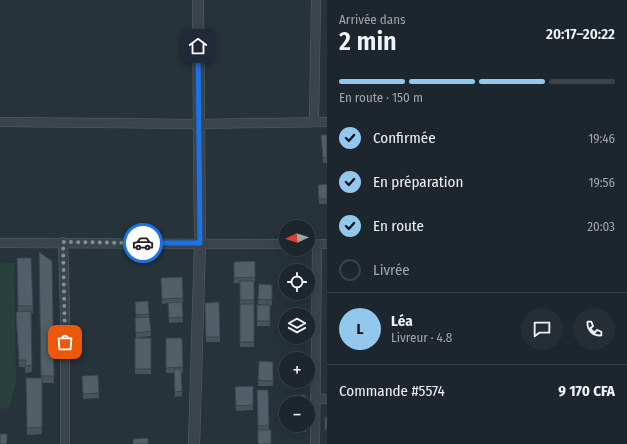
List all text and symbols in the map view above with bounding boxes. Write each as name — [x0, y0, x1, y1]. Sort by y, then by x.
text: Arrivée dans — [339, 12, 406, 27]
text: 20:17–20:22 — [546, 25, 615, 43]
text: 2 min — [339, 26, 397, 57]
pin — [181, 29, 215, 63]
icon: home — [187, 35, 209, 57]
text: En route · 150 m — [339, 90, 423, 105]
icon: check — [339, 127, 361, 149]
text: Confirmée — [373, 129, 436, 147]
text: 19:46 — [588, 131, 615, 146]
icon: check — [339, 171, 361, 193]
text: En préparation — [373, 173, 463, 191]
text: 19:56 — [588, 175, 615, 190]
icon: check — [339, 215, 361, 237]
text: En route — [373, 217, 424, 235]
text: 20:03 — [587, 219, 615, 234]
north arrow — [279, 220, 315, 256]
map controls — [279, 220, 315, 432]
courier — [123, 223, 163, 263]
icon: car — [132, 232, 154, 254]
text: Livrée — [373, 261, 410, 279]
button: locate — [279, 264, 315, 300]
button: layers — [279, 308, 315, 344]
button: chat — [521, 308, 563, 350]
button: phone — [573, 308, 615, 350]
text: Léa — [391, 312, 413, 330]
text: L — [357, 320, 363, 338]
pin — [48, 325, 82, 359]
text: Livreur · 4.8 — [391, 330, 452, 345]
icon: bag — [54, 331, 76, 353]
button: + — [279, 352, 315, 388]
text: Commande #5574 — [339, 382, 445, 400]
text: 9 170 CFA — [558, 382, 615, 400]
button: − — [279, 396, 315, 432]

